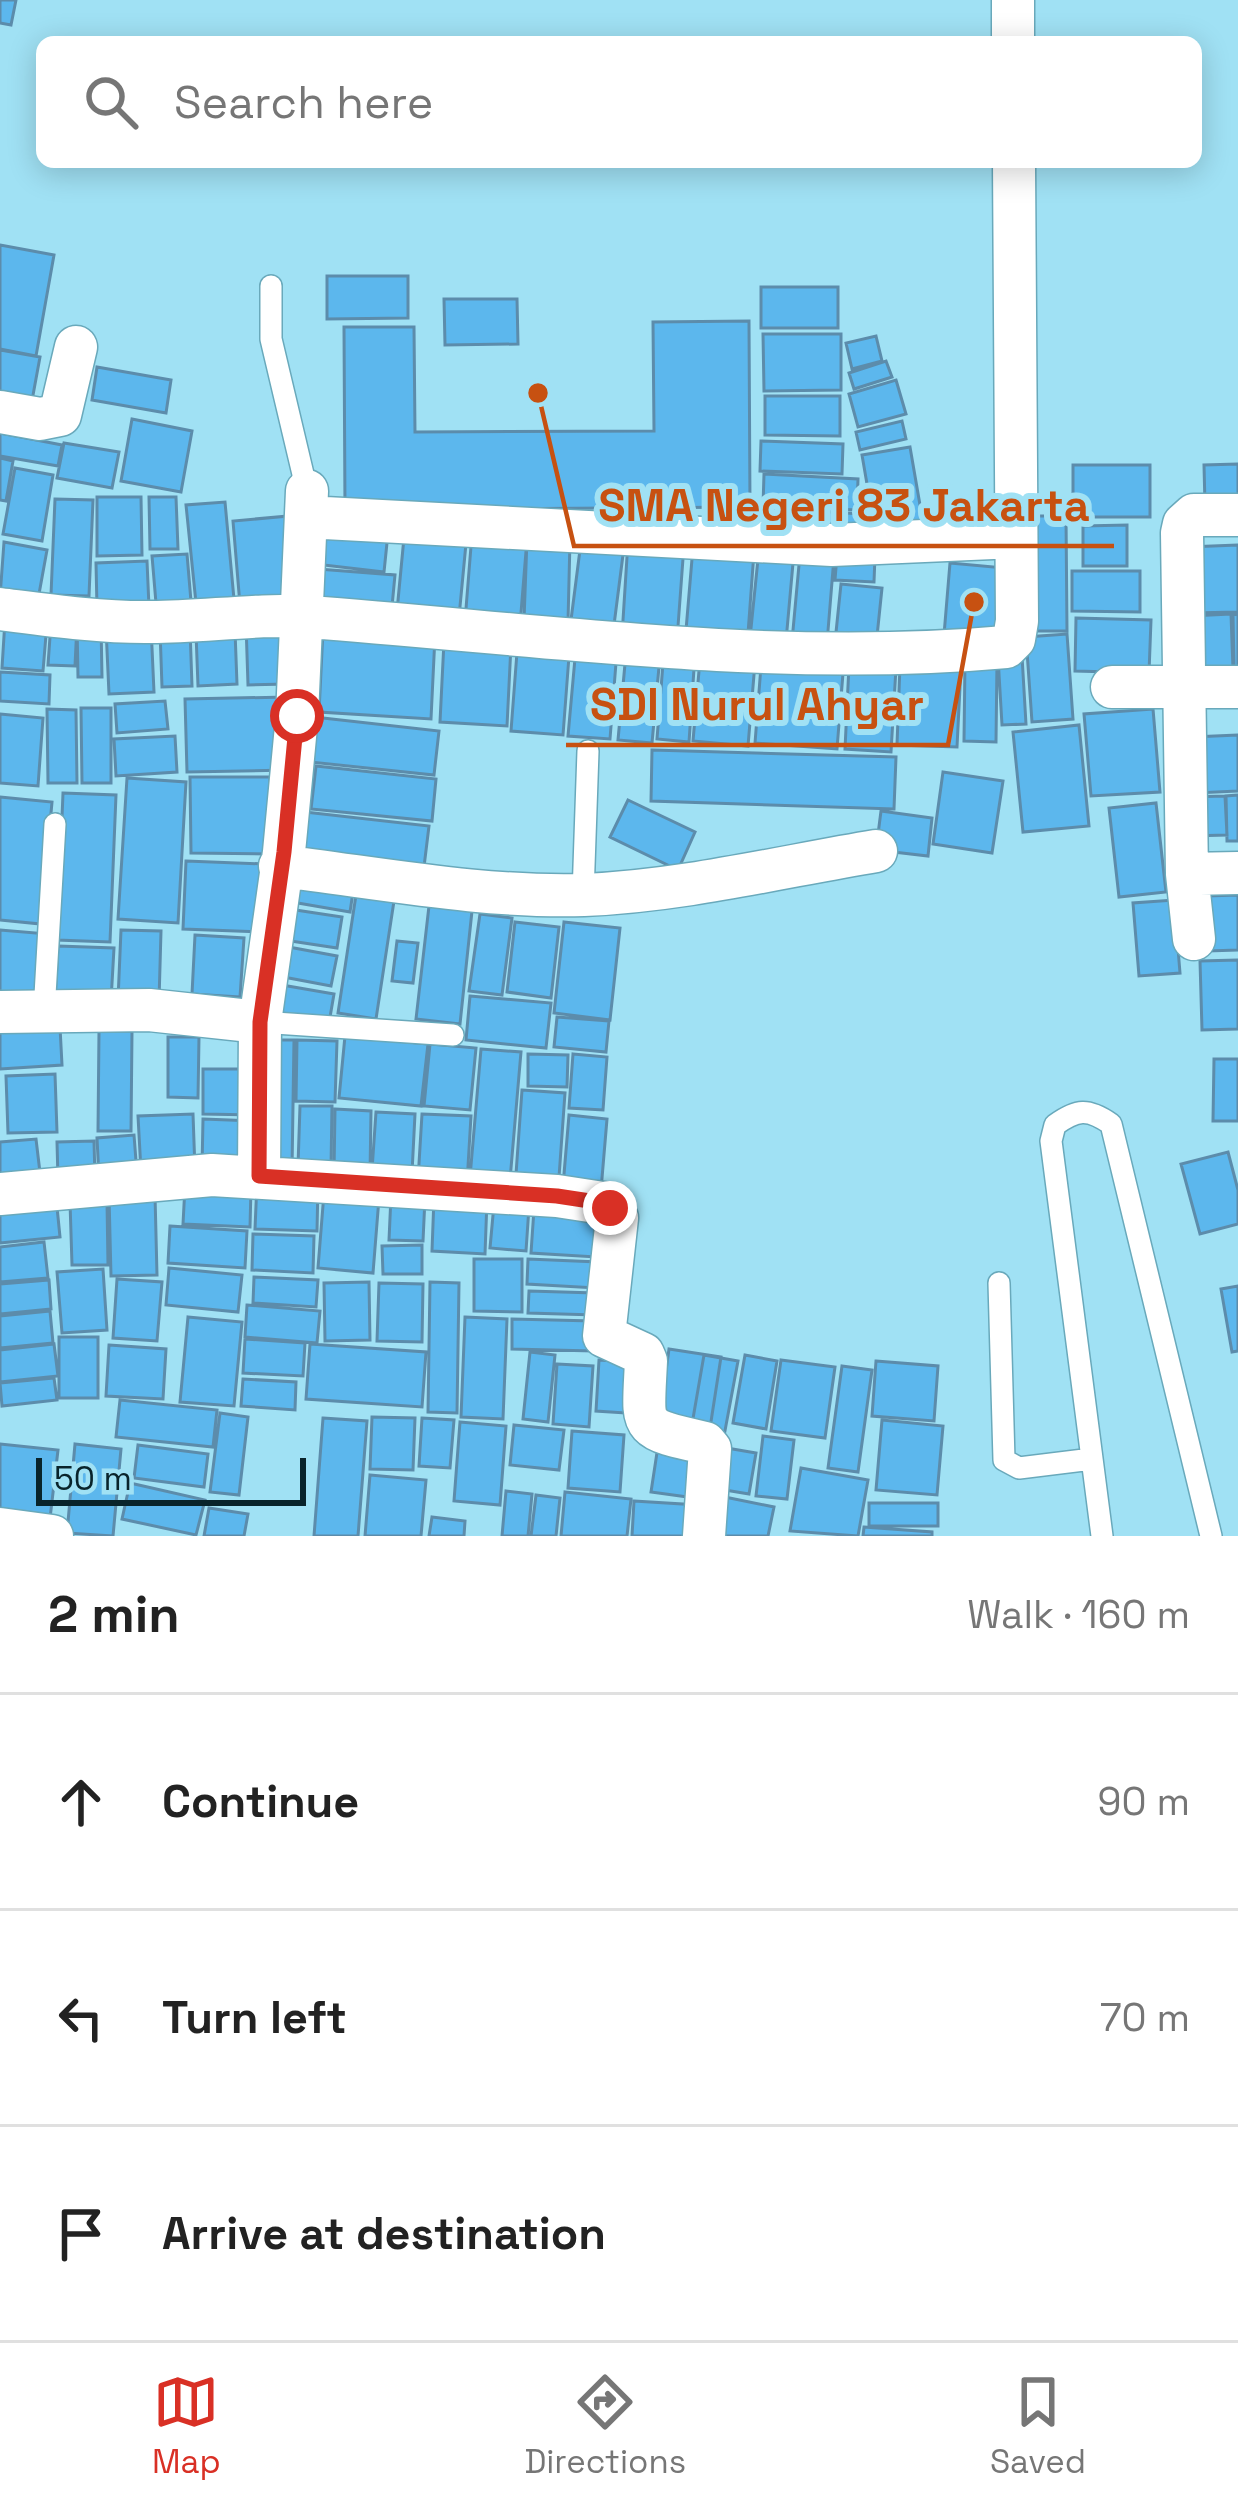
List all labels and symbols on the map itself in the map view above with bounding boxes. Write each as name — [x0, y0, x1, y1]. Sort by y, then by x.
callout: SMA Negeri 83 Jakarta — [574, 465, 1114, 546]
text: SMA Negeri 83 Jakarta — [598, 477, 1090, 534]
callout: SDI Nurul Ahyar — [566, 664, 948, 745]
text: SDI Nurul Ahyar — [590, 676, 924, 733]
route start — [270, 689, 324, 743]
route end — [583, 1181, 637, 1235]
scale bar — [36, 1452, 306, 1505]

